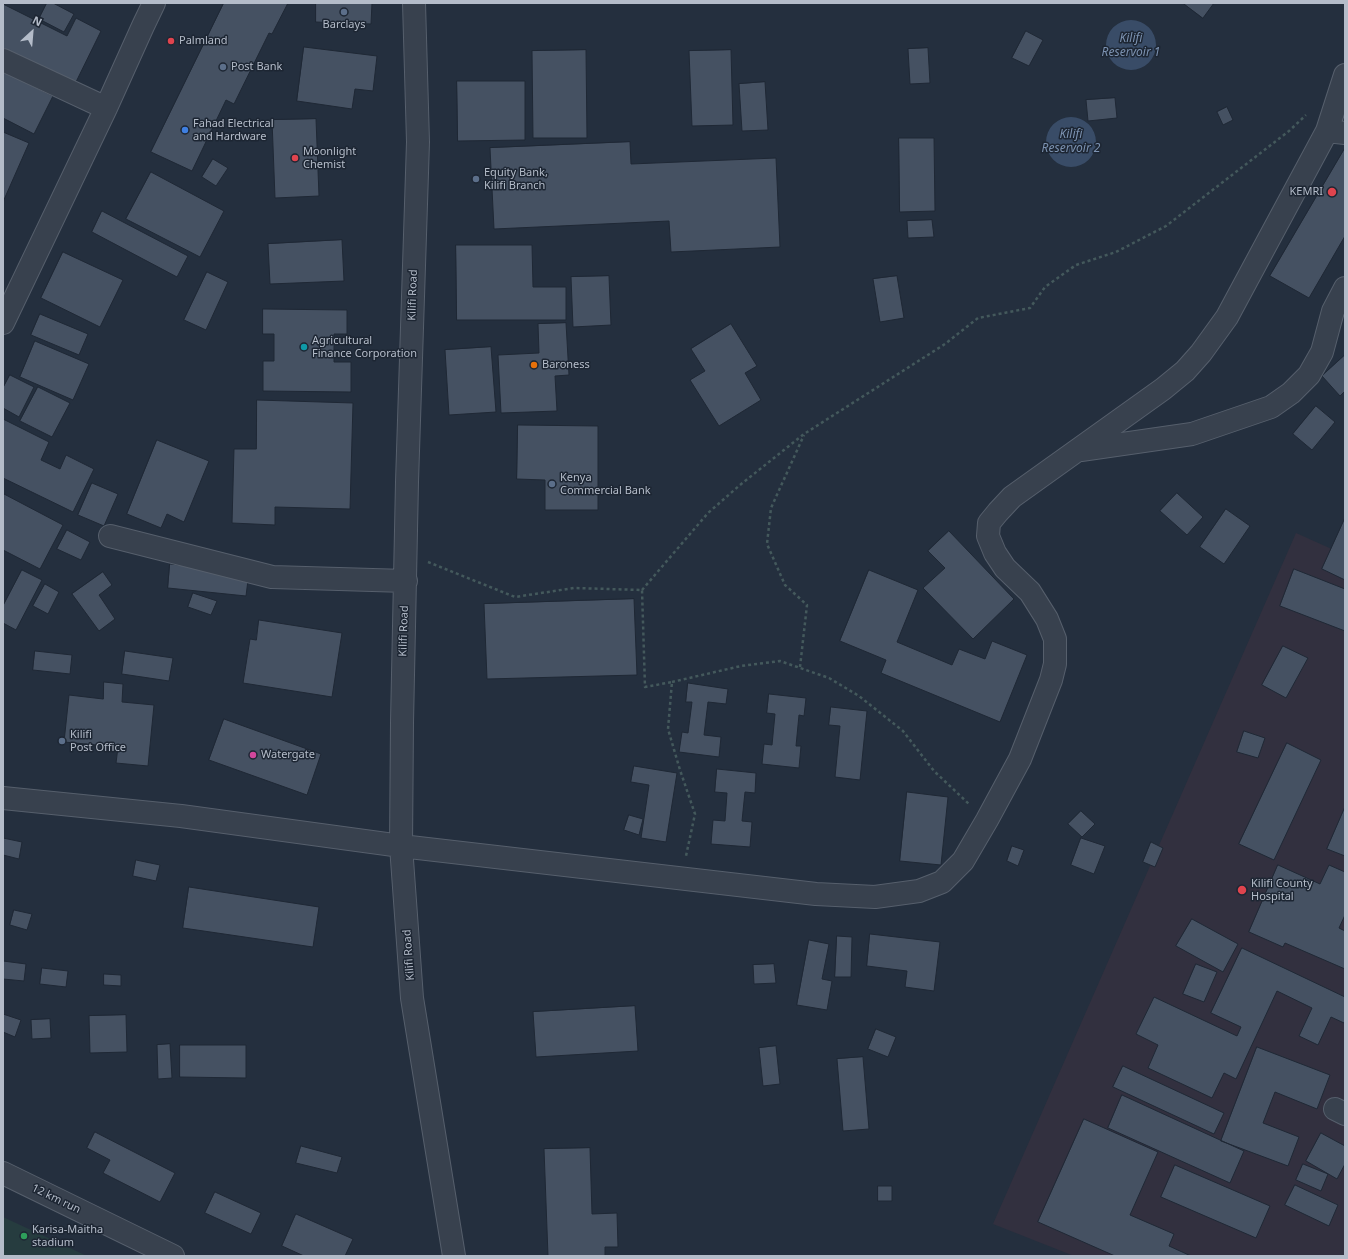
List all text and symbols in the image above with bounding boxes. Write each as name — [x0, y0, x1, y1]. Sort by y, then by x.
marker: Barclays — [339, 7, 349, 17]
north arrow — [12, 12, 52, 52]
text: N — [30, 12, 45, 29]
place label: Barclays — [323, 18, 365, 32]
water label: Kilifi Reservoir 1 — [1102, 32, 1160, 60]
place label: Palmland — [179, 34, 228, 48]
marker: Palmland — [166, 36, 176, 46]
place label: Post Bank — [231, 60, 282, 74]
marker: Post Bank — [218, 62, 228, 72]
place label: Fahad Electrical and Hardware — [193, 117, 274, 143]
marker: Fahad Electrical and Hardware — [180, 125, 190, 135]
water label: Kilifi Reservoir 2 — [1042, 128, 1100, 156]
place label: Moonlight Chemist — [303, 145, 356, 171]
marker: Moonlight Chemist — [290, 153, 300, 163]
place label: Equity Bank, Kilifi Branch — [484, 166, 548, 192]
marker: Equity Bank, Kilifi Branch — [471, 174, 481, 184]
place label: KEMRI — [1290, 185, 1323, 199]
marker: KEMRI — [1326, 186, 1338, 198]
street label: Kilifi Road — [406, 269, 420, 321]
place label: Agricultural Finance Corporation — [312, 334, 417, 360]
marker: Agricultural Finance Corporation — [299, 342, 309, 352]
place label: Baroness — [542, 358, 590, 372]
marker: Baroness — [529, 360, 539, 370]
place label: Kenya Commercial Bank — [560, 471, 651, 497]
marker: Kenya Commercial Bank — [547, 479, 557, 489]
street label: Kilifi Road — [397, 605, 411, 657]
place label: Kilifi Post Office — [70, 728, 126, 754]
marker: Kilifi Post Office — [57, 736, 67, 746]
place label: Watergate — [261, 748, 315, 762]
marker: Watergate — [248, 750, 258, 760]
place label: Kilifi County Hospital — [1251, 877, 1313, 903]
marker: Kilifi County Hospital — [1236, 884, 1248, 896]
street label: Kilifi Road — [401, 929, 417, 981]
street label: 12 km run — [29, 1182, 83, 1216]
place label: Karisa-Maitha stadium — [32, 1223, 103, 1249]
marker: Karisa-Maitha stadium — [19, 1231, 29, 1241]

